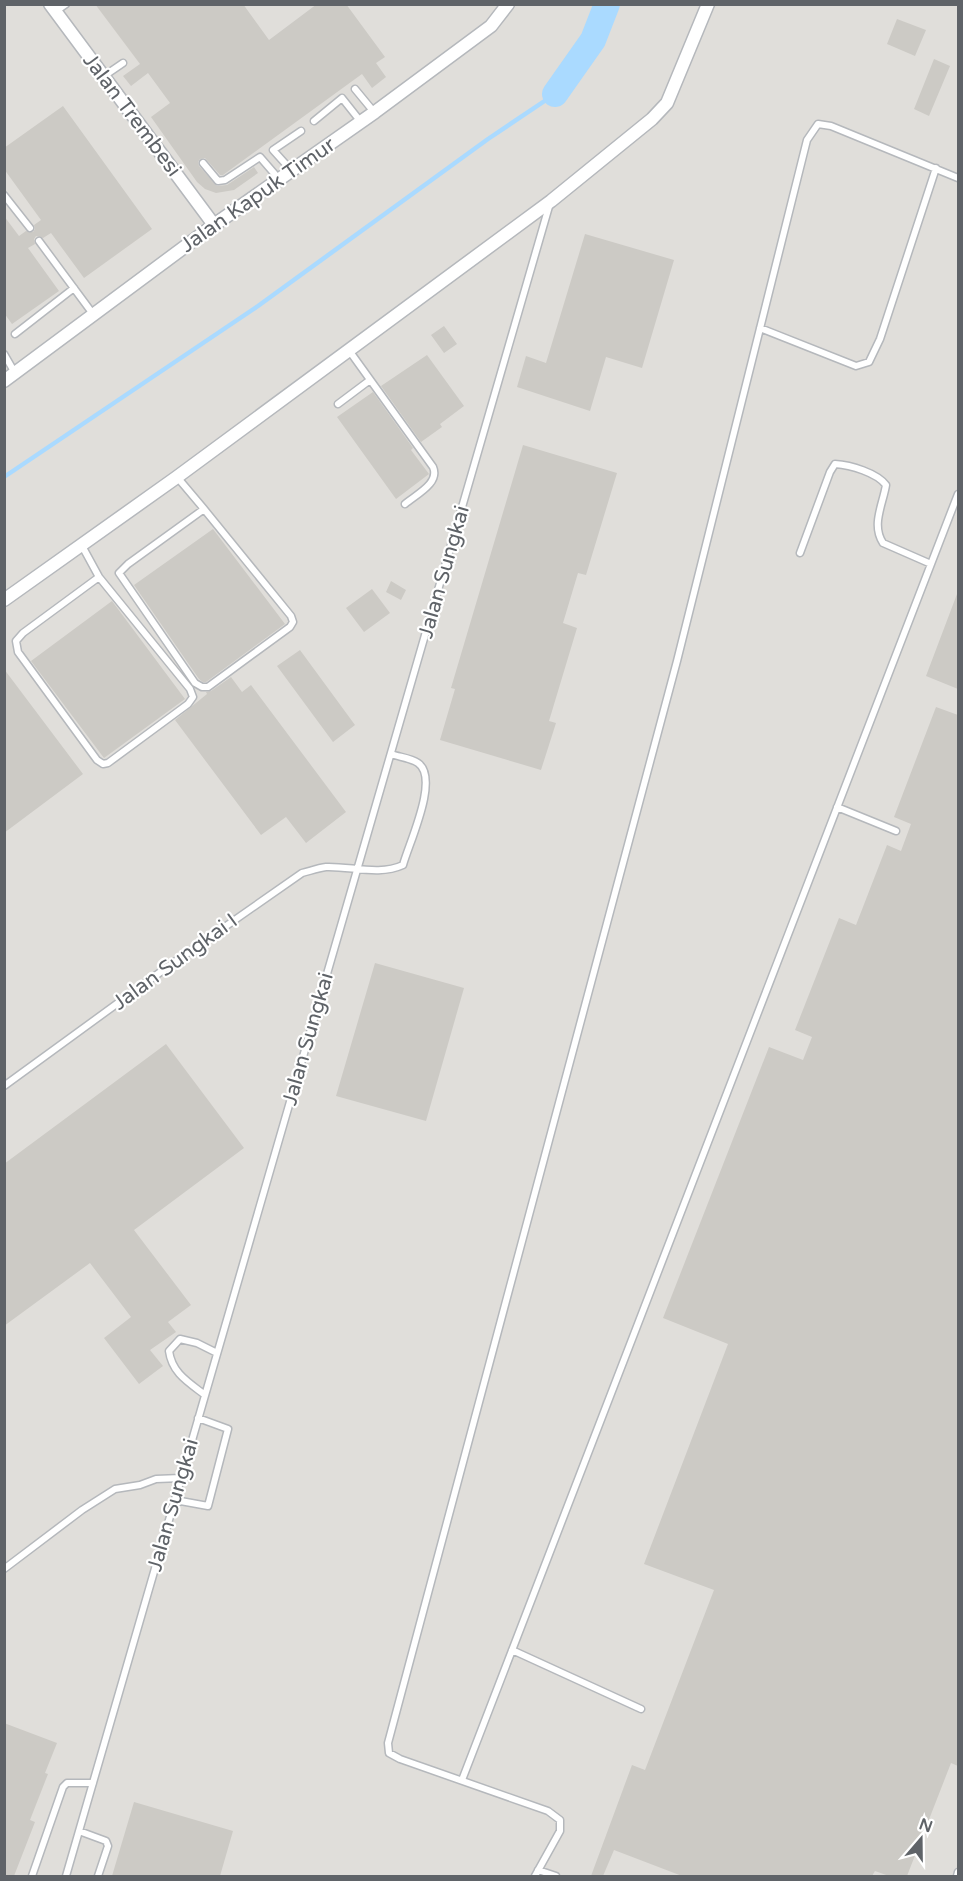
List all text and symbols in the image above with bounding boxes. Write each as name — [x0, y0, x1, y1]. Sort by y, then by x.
street label: Jalan Trembesi — [78, 48, 186, 182]
street label: Jalan Kapuk Timur — [176, 132, 340, 258]
street label: Jalan Sungkai — [413, 503, 475, 641]
street label: Jalan Sungkai I — [108, 908, 242, 1016]
street label: Jalan Sungkai — [277, 970, 339, 1108]
street label: Jalan Sungkai — [142, 1436, 204, 1574]
north arrow — [891, 1809, 951, 1869]
text: N — [916, 1814, 935, 1837]

